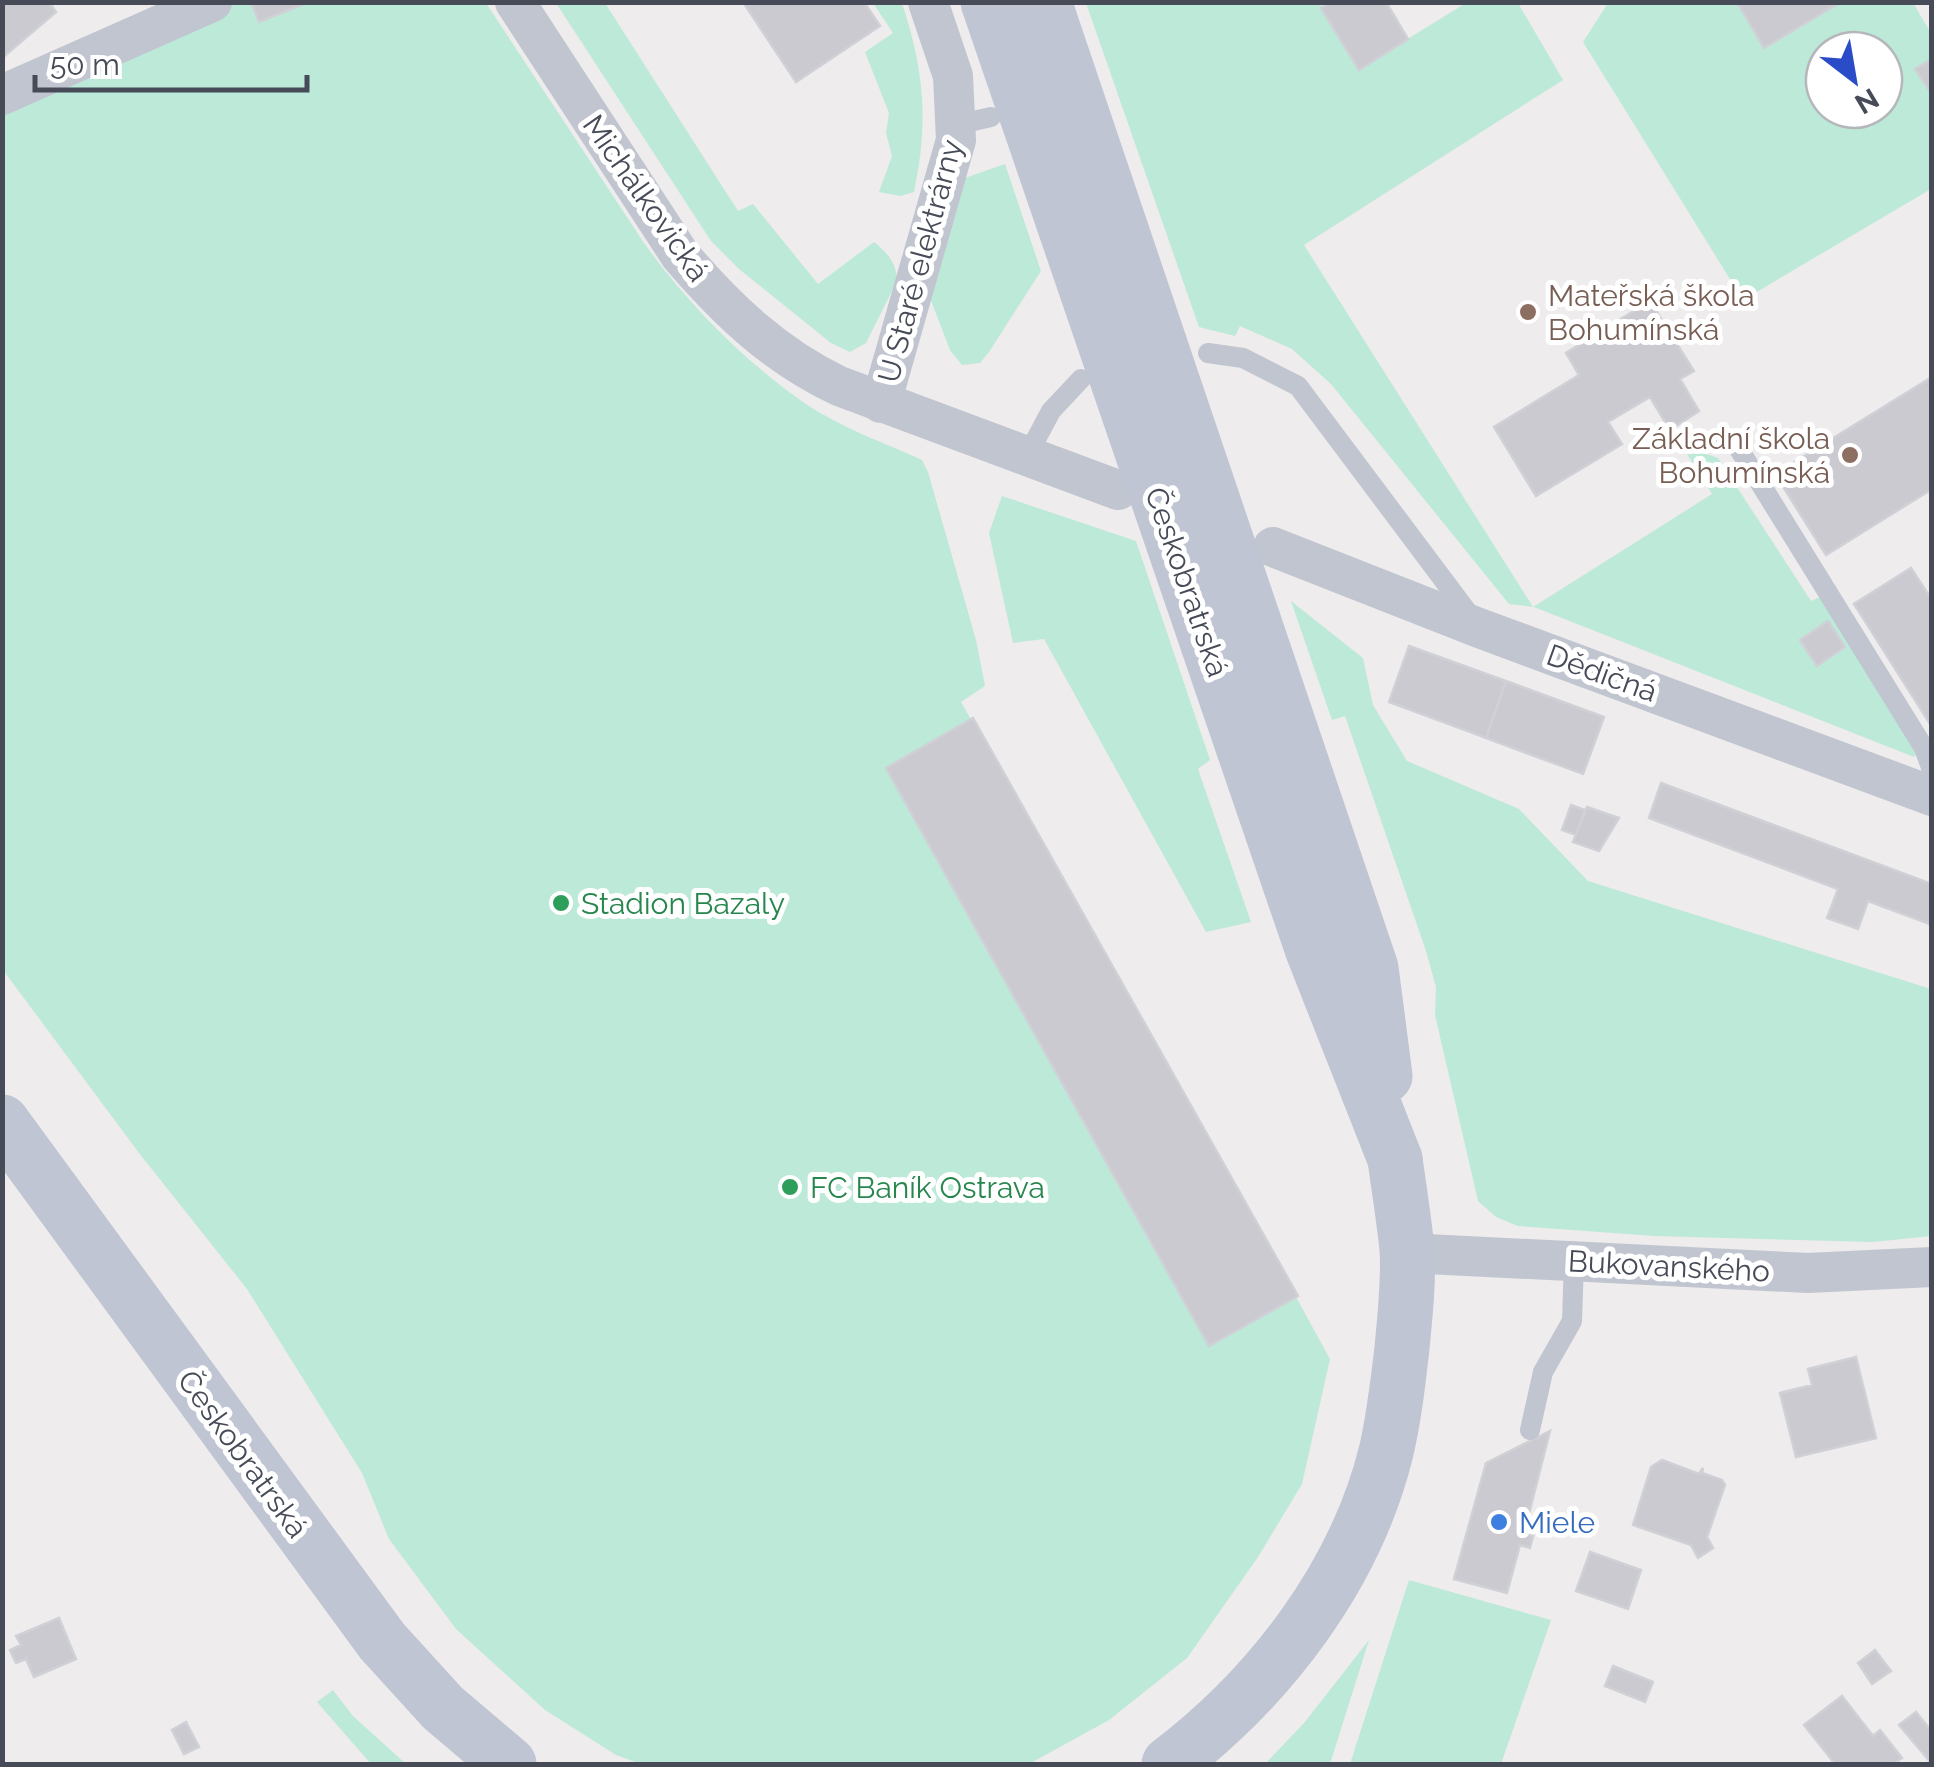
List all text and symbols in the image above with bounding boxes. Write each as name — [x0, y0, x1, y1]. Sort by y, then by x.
scale bar — [35, 30, 308, 92]
north arrow — [1804, 30, 1904, 130]
text: 50 m — [50, 47, 120, 82]
text: N — [1849, 81, 1884, 121]
street label: Michálkovická — [576, 108, 716, 288]
street label: U Staré elektrárny — [871, 136, 969, 386]
place label: Mateřská škola Bohumínská — [1548, 278, 1755, 347]
marker: Mateřská škola Bohumínská — [1517, 301, 1539, 323]
place label: Základní škola Bohumínská — [1632, 421, 1830, 490]
marker: Základní škola Bohumínská — [1839, 444, 1861, 466]
street label: Českobratrská — [1138, 483, 1236, 681]
street label: Dědičná — [1542, 637, 1662, 709]
place label: Stadion Bazaly — [581, 886, 785, 921]
marker: Stadion Bazaly — [550, 892, 572, 914]
place label: FC Baník Ostrava — [810, 1170, 1045, 1205]
marker: FC Baník Ostrava — [779, 1176, 801, 1198]
street label: Bukovanského — [1567, 1243, 1771, 1289]
street label: Českobratrská — [171, 1364, 315, 1544]
place label: Miele — [1519, 1505, 1595, 1540]
marker: Miele — [1488, 1511, 1510, 1533]

